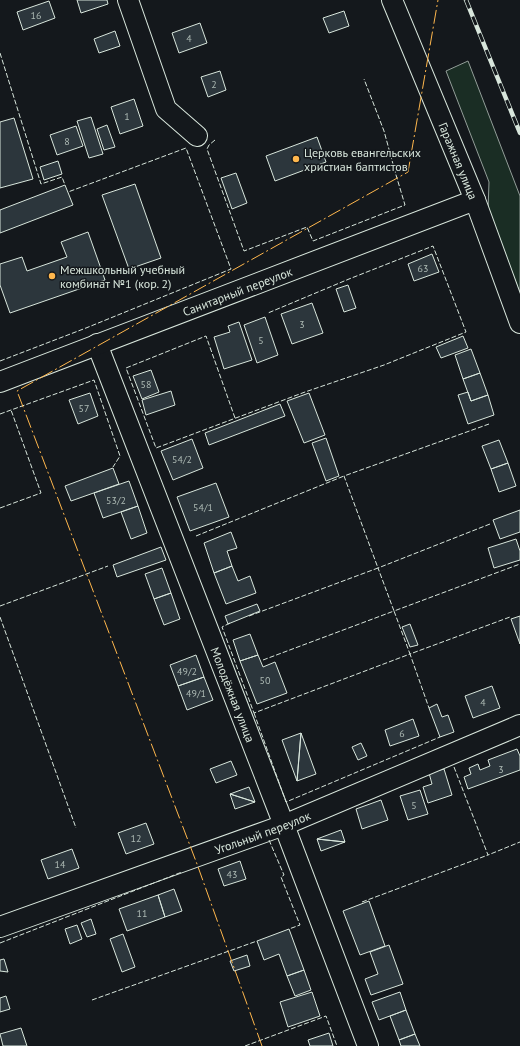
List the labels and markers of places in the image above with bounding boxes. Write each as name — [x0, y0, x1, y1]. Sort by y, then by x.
place label: Церковь евангельских христиан баптистов — [304, 145, 421, 174]
marker: Церковь евангельских христиан баптистов — [291, 154, 301, 164]
place label: Межшкольный учебный комбинат №1 (кор. 2) — [60, 262, 185, 291]
marker: Межшкольный учебный комбинат №1 (кор. 2) — [47, 271, 57, 281]

